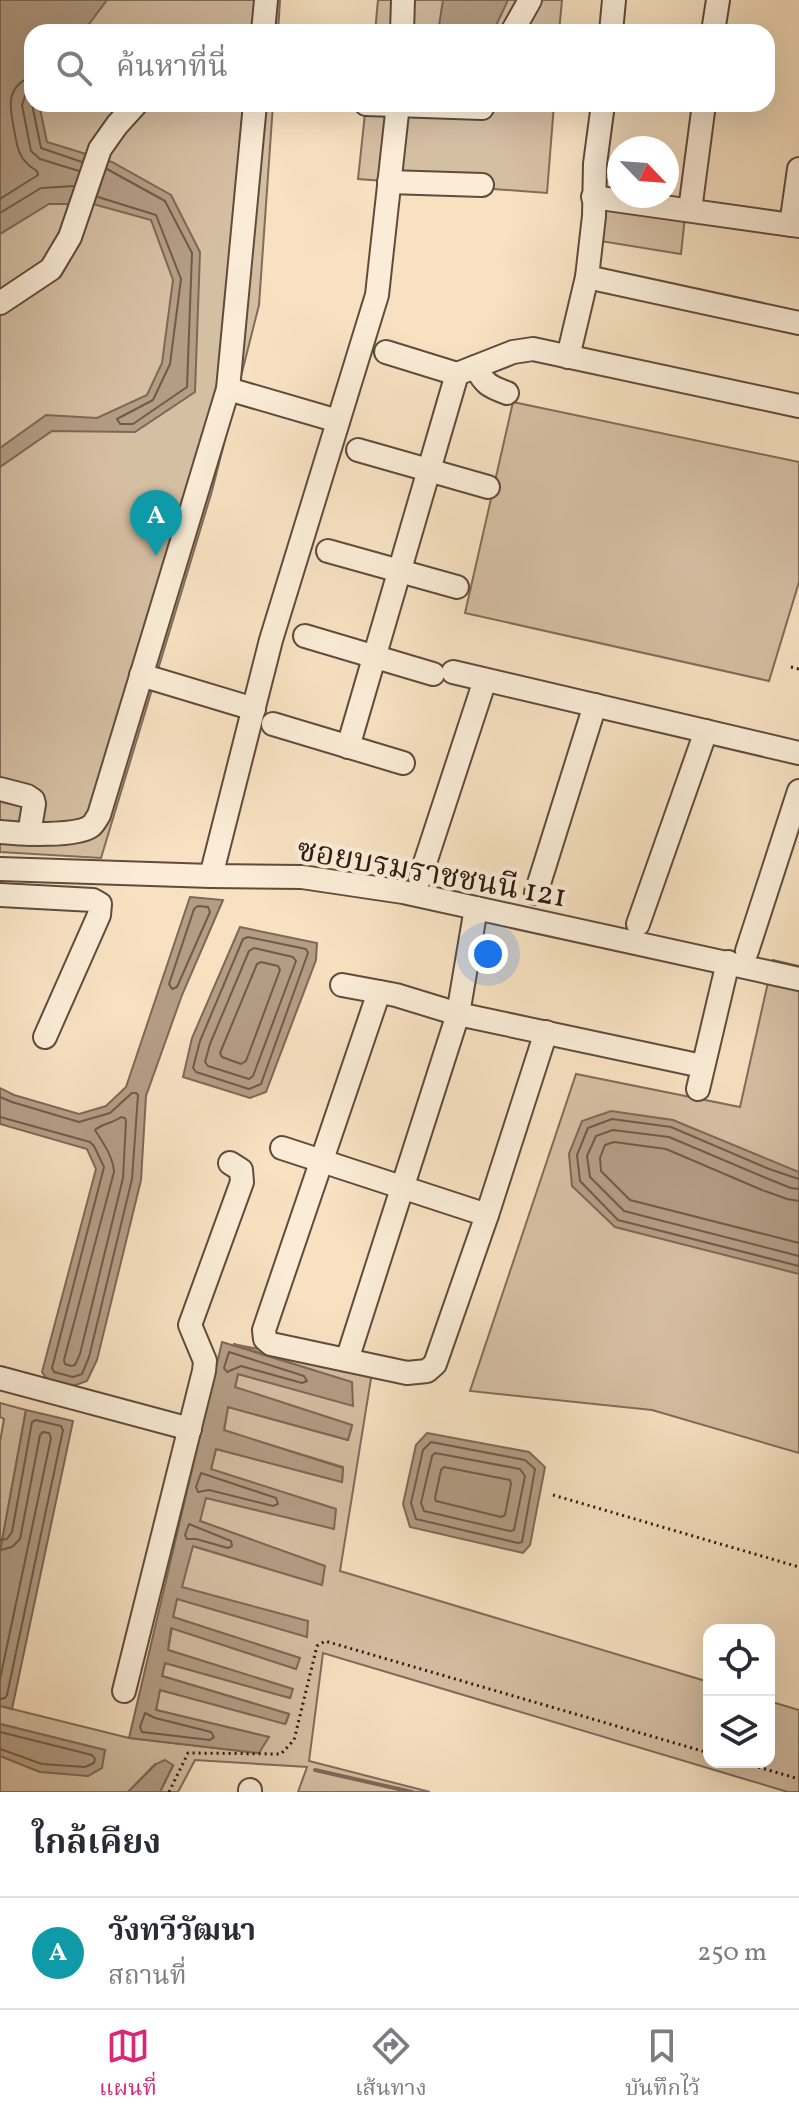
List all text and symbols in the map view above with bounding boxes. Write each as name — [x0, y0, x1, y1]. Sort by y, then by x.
search box — [24, 24, 775, 112]
icon: search — [52, 46, 96, 90]
text: ค้นหาที่นี่ — [116, 47, 228, 89]
north arrow — [607, 136, 679, 208]
pin: A — [130, 490, 182, 556]
street label: ซอยบรมราชชนนี 121 — [293, 830, 570, 920]
your location — [468, 934, 508, 974]
map controls — [703, 1624, 775, 1768]
button: locate — [703, 1624, 775, 1696]
button: layers — [703, 1696, 775, 1768]
text: ใกล้เคียง — [32, 1821, 161, 1868]
text: วังทวีวัฒนา — [108, 1911, 256, 1953]
text: A — [49, 1935, 67, 1971]
text: 250 m — [697, 1935, 767, 1971]
text: สถานที่ — [108, 1959, 187, 1995]
tab: แผนที่ — [99, 2024, 157, 2107]
tab: เส้นทาง — [355, 2024, 427, 2107]
tab: บันทึกไว้ — [625, 2024, 700, 2107]

